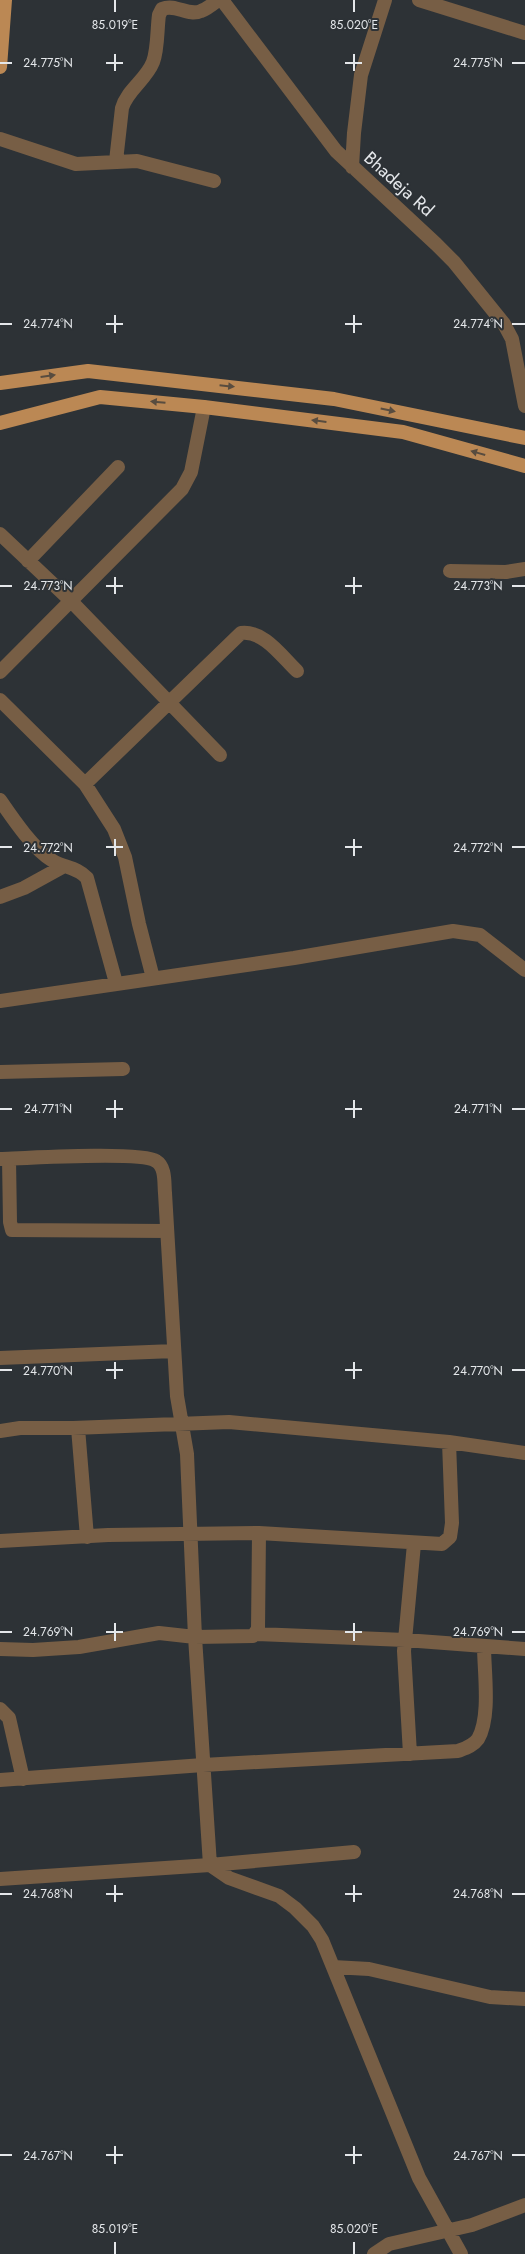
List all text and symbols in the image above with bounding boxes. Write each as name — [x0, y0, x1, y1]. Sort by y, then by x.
text: 85.019°E — [92, 16, 138, 34]
text: 85.020°E — [330, 16, 378, 34]
text: 24.775°N — [23, 54, 73, 72]
text: 24.775°N — [453, 54, 503, 72]
street label: Bhadeja Rd — [358, 145, 440, 223]
text: 24.774°N — [23, 315, 73, 333]
text: 24.774°N — [453, 315, 503, 333]
one-way arrow — [41, 372, 57, 380]
one-way arrow — [219, 382, 235, 390]
one-way arrow — [149, 398, 165, 406]
one-way arrow — [380, 406, 395, 414]
one-way arrow — [311, 417, 327, 425]
one-way arrow — [470, 449, 486, 457]
text: 24.773°N — [23, 577, 73, 595]
text: 24.773°N — [453, 577, 503, 595]
text: 24.772°N — [23, 839, 73, 857]
text: 24.772°N — [453, 839, 503, 857]
text: 24.771°N — [24, 1100, 72, 1118]
text: 24.771°N — [454, 1100, 502, 1118]
text: 24.770°N — [23, 1362, 73, 1380]
text: 24.770°N — [453, 1362, 503, 1380]
text: 24.769°N — [23, 1623, 73, 1641]
text: 24.769°N — [453, 1623, 503, 1641]
text: 24.768°N — [23, 1885, 73, 1903]
text: 24.768°N — [453, 1885, 503, 1903]
text: 24.767°N — [23, 2147, 73, 2165]
text: 24.767°N — [453, 2147, 503, 2165]
text: 85.019°E — [92, 2220, 138, 2238]
text: 85.020°E — [330, 2220, 378, 2238]

